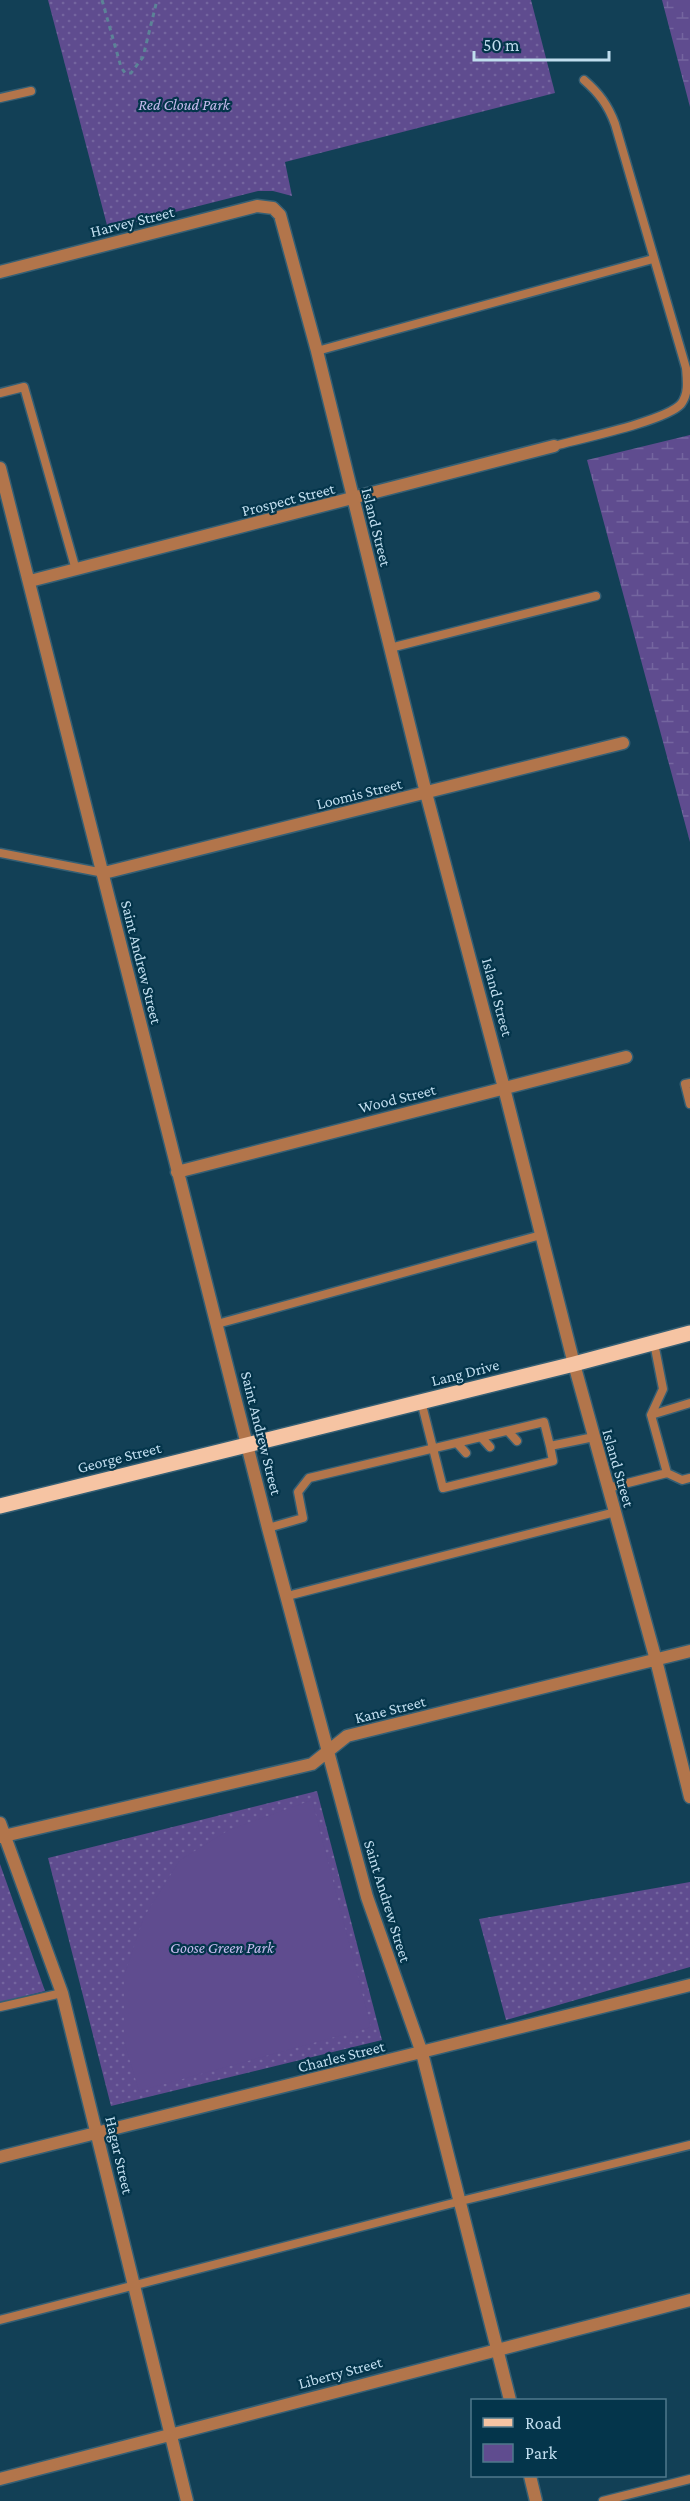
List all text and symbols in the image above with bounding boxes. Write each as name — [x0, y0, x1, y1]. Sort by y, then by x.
scale bar — [474, 24, 609, 62]
text: 50 m — [483, 35, 520, 55]
park label: Red Cloud Park — [138, 96, 231, 113]
street label: Harvey Street — [88, 203, 177, 241]
street label: Prospect Street — [240, 480, 337, 520]
street label: Island Street — [359, 486, 395, 569]
street label: Loomis Street — [315, 774, 404, 812]
street label: Saint Andrew Street — [118, 899, 165, 1026]
street label: Island Street — [479, 956, 516, 1039]
street label: Wood Street — [357, 1081, 438, 1116]
street label: Lang Drive — [429, 1356, 501, 1390]
street label: Saint Andrew Street — [238, 1370, 285, 1497]
street label: Island Street — [599, 1427, 638, 1510]
street label: George Street — [76, 1439, 164, 1477]
street label: Kane Street — [353, 1692, 428, 1727]
street label: Saint Andrew Street — [361, 1838, 414, 1965]
park label: Goose Green Park — [170, 1939, 275, 1956]
street label: Charles Street — [296, 2037, 387, 2076]
street label: Hagar Street — [101, 2115, 137, 2196]
street label: Liberty Street — [296, 2353, 385, 2393]
legend — [471, 2399, 666, 2477]
text: Road — [525, 2413, 562, 2433]
text: Park — [525, 2443, 557, 2463]

